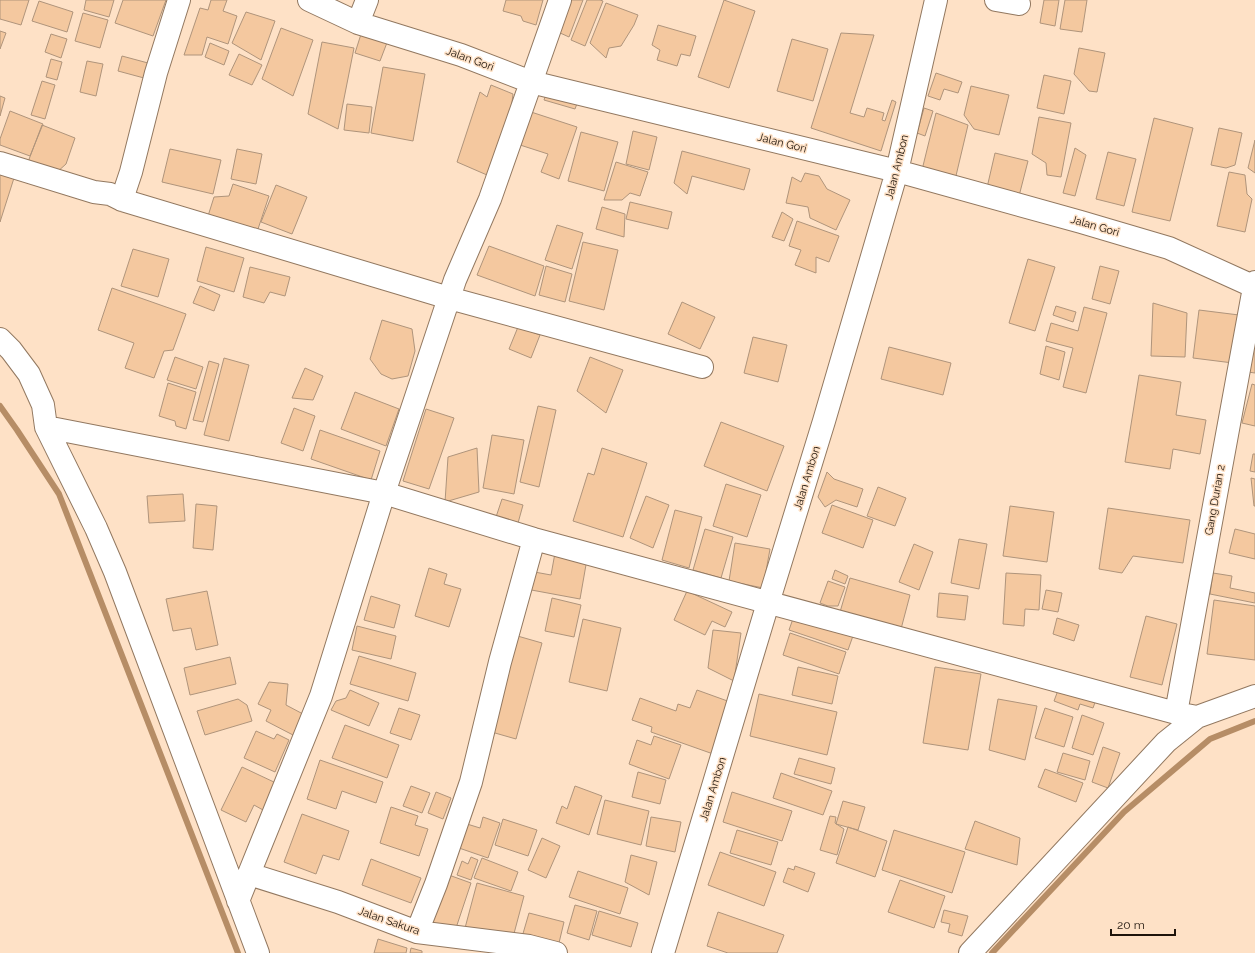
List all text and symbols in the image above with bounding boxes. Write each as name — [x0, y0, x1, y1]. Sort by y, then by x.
street label: Jalan Gori — [444, 44, 496, 74]
street label: Jalan Gori — [756, 131, 808, 155]
street label: Jalan Ambon — [883, 133, 911, 201]
street label: Jalan Gori — [1069, 213, 1121, 239]
street label: Jalan Ambon — [791, 444, 823, 512]
street label: Gang Durian 2 — [1202, 463, 1228, 536]
street label: Jalan Ambon — [697, 755, 729, 823]
street label: Jalan Sakura — [356, 904, 422, 938]
scale bar — [1111, 911, 1175, 937]
text: 20 m — [1117, 918, 1145, 932]

